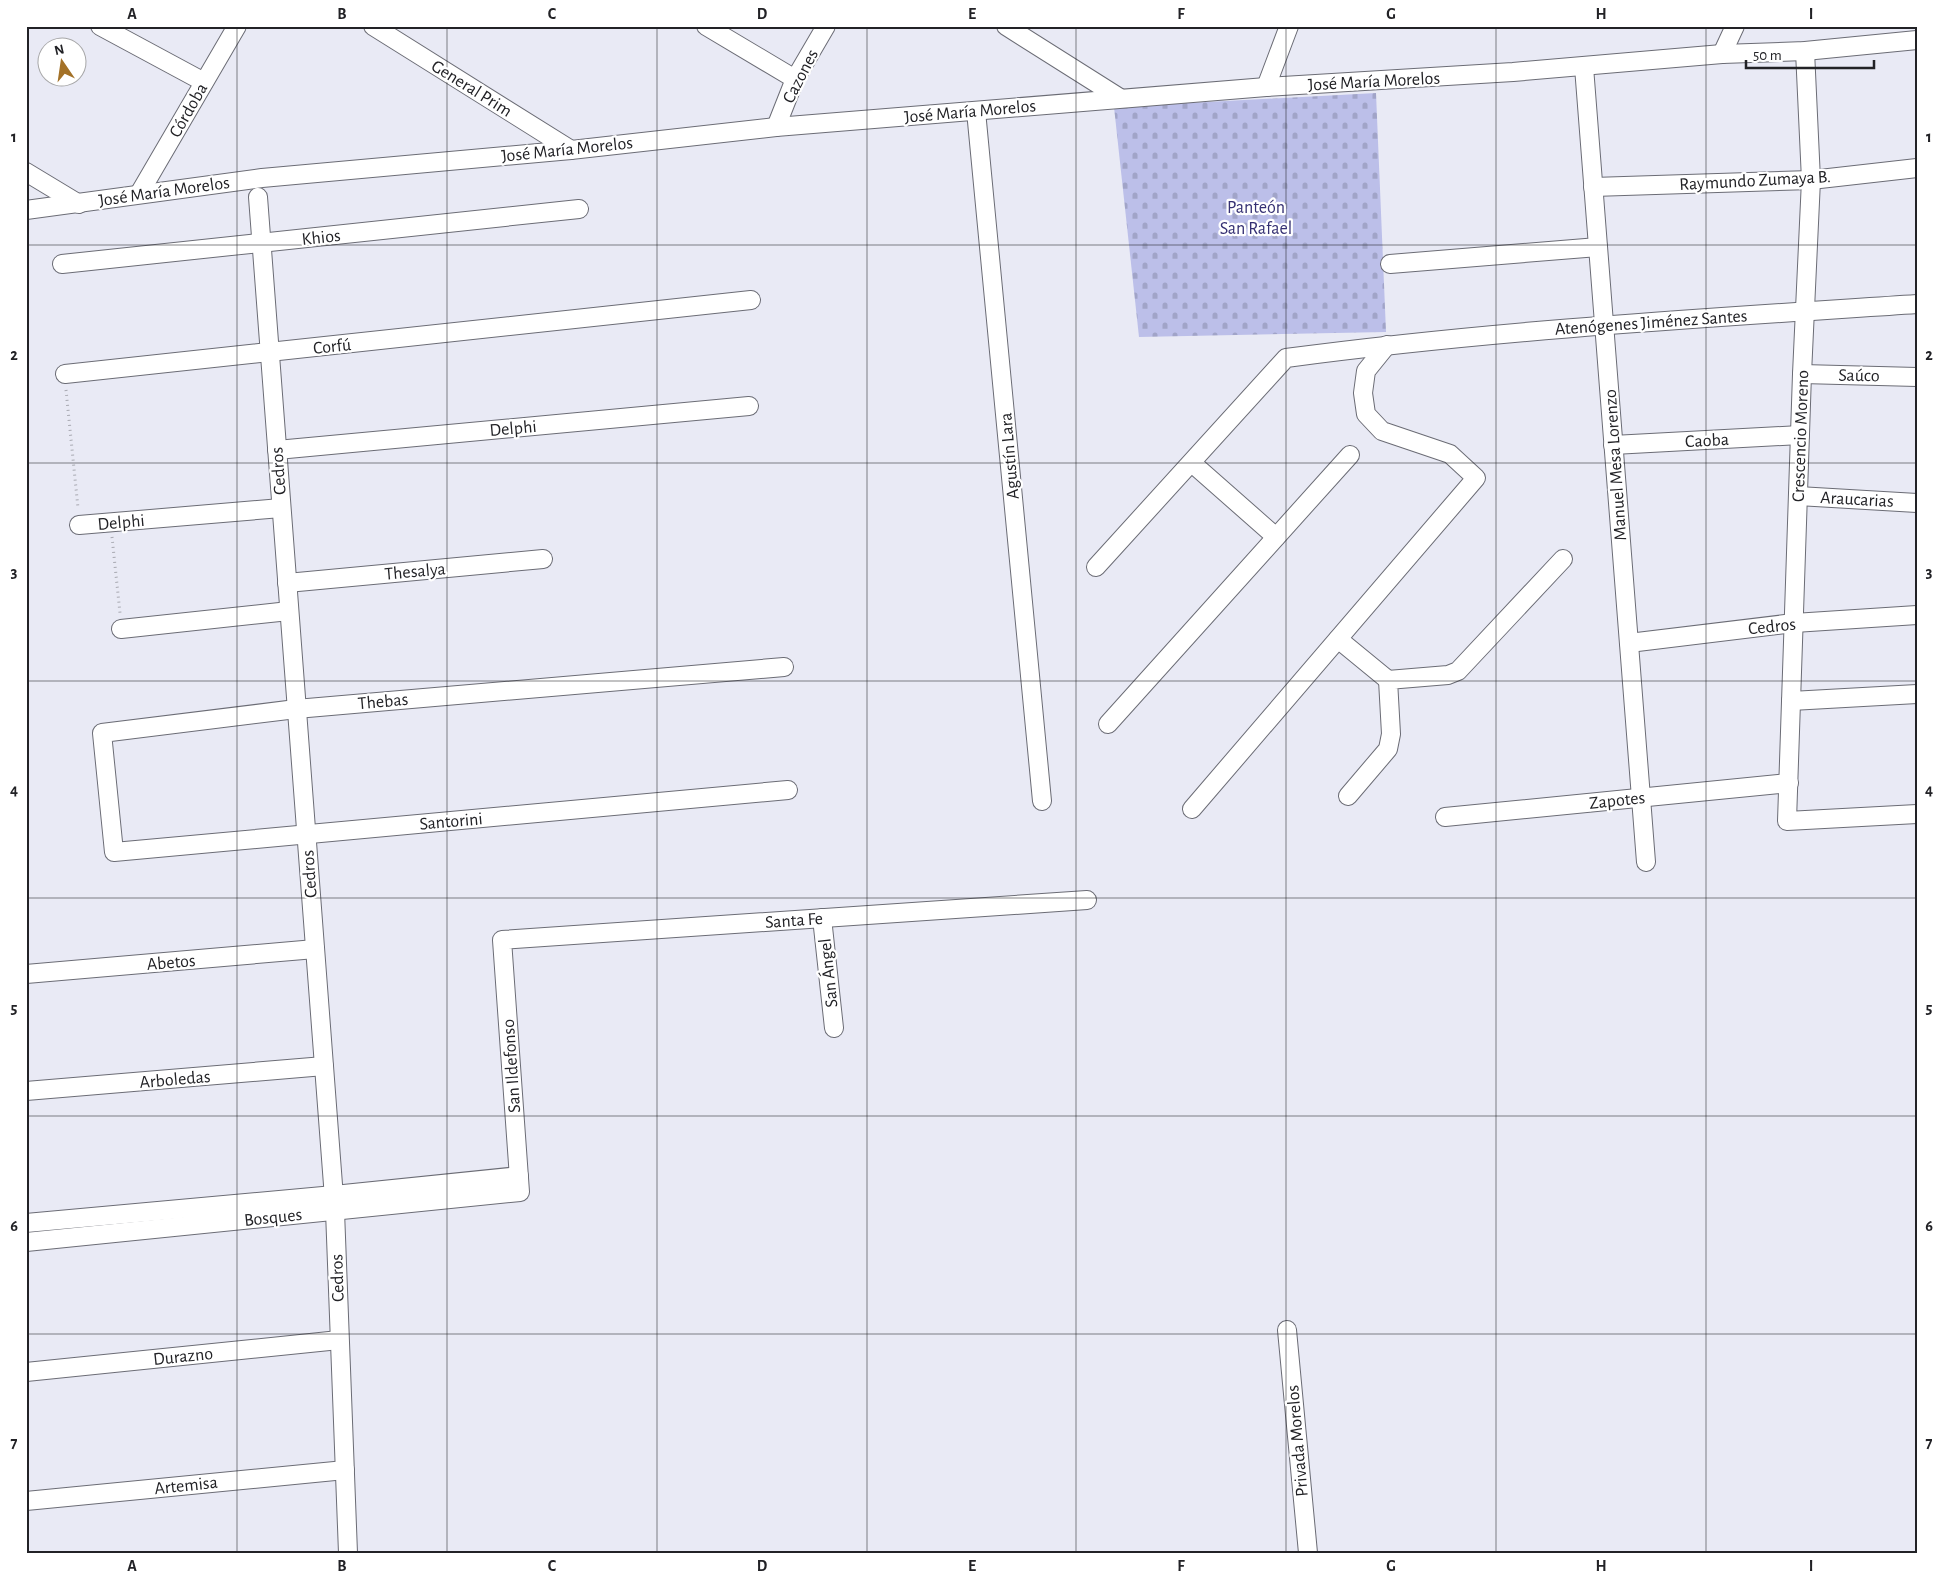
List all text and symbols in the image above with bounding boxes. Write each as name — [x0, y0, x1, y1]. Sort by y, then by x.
text: A — [127, 6, 137, 22]
text: B — [337, 6, 347, 22]
text: C — [548, 6, 557, 22]
text: D — [757, 6, 768, 22]
text: E — [968, 6, 976, 22]
text: F — [1177, 6, 1185, 22]
text: G — [1386, 6, 1396, 22]
text: H — [1595, 6, 1607, 22]
text: I — [1809, 6, 1813, 22]
north arrow — [38, 38, 88, 88]
scale bar — [1746, 38, 1873, 70]
text: N — [53, 42, 66, 58]
street label: Cazones — [780, 47, 822, 106]
text: 50 m — [1753, 48, 1782, 63]
street label: General Prim — [428, 57, 515, 121]
street label: José María Morelos — [1308, 70, 1441, 94]
street label: Córdoba — [166, 80, 211, 141]
street label: José María Morelos — [903, 97, 1037, 127]
text: 1 — [11, 129, 17, 145]
text: 1 — [1926, 129, 1932, 145]
street label: José María Morelos — [500, 134, 634, 166]
street label: Raymundo Zumaya B. — [1679, 168, 1831, 194]
street label: José María Morelos — [97, 174, 231, 210]
park label: Panteón San Rafael — [1220, 199, 1292, 238]
street label: Khios — [301, 227, 341, 249]
street label: Atenógenes Jiménez Santes — [1554, 307, 1748, 339]
street label: Corfú — [312, 336, 352, 358]
text: 2 — [10, 347, 18, 363]
text: 2 — [1925, 347, 1933, 363]
street label: Saúco — [1838, 367, 1880, 385]
street label: Crescencio Moreno — [1790, 370, 1812, 502]
street label: Manuel Mesa Lorenzo — [1602, 388, 1630, 541]
street label: Agustín Lara — [997, 412, 1023, 500]
street label: Delphi — [489, 418, 537, 440]
street label: Caoba — [1685, 431, 1730, 451]
street label: Cedros — [268, 446, 290, 495]
street label: Araucarias — [1820, 489, 1894, 511]
street label: Delphi — [97, 512, 145, 534]
street label: Thesalya — [384, 560, 446, 584]
text: 3 — [11, 564, 18, 580]
text: 3 — [1926, 564, 1933, 580]
street label: Cedros — [1747, 616, 1797, 638]
street label: Thebas — [357, 691, 409, 713]
text: 4 — [10, 782, 18, 798]
text: 4 — [1925, 782, 1933, 798]
street label: Zapotes — [1588, 789, 1646, 813]
street label: Santorini — [419, 810, 484, 834]
street label: Cedros — [299, 849, 321, 898]
street label: Santa Fe — [764, 910, 824, 932]
street label: San Ángel — [813, 937, 842, 1009]
street label: Abetos — [146, 952, 196, 974]
text: 5 — [11, 1000, 18, 1016]
text: 5 — [1926, 1000, 1933, 1016]
street label: San Ildefonso — [500, 1018, 524, 1113]
street label: Arboledas — [139, 1068, 211, 1092]
street label: Bosques — [243, 1206, 303, 1230]
text: 6 — [10, 1218, 18, 1234]
text: 6 — [1925, 1218, 1933, 1234]
street label: Cedros — [328, 1254, 348, 1302]
street label: Durazno — [152, 1345, 214, 1369]
street label: Privada Morelos — [1284, 1384, 1312, 1498]
text: 7 — [11, 1435, 18, 1451]
text: 7 — [1926, 1435, 1933, 1451]
street label: Artemisa — [154, 1474, 219, 1498]
text: A — [127, 1558, 137, 1574]
text: B — [337, 1558, 347, 1574]
text: C — [548, 1558, 557, 1574]
text: D — [757, 1558, 768, 1574]
text: E — [968, 1558, 976, 1574]
text: F — [1177, 1558, 1185, 1574]
text: G — [1386, 1558, 1396, 1574]
text: H — [1595, 1558, 1607, 1574]
text: I — [1809, 1558, 1813, 1574]

